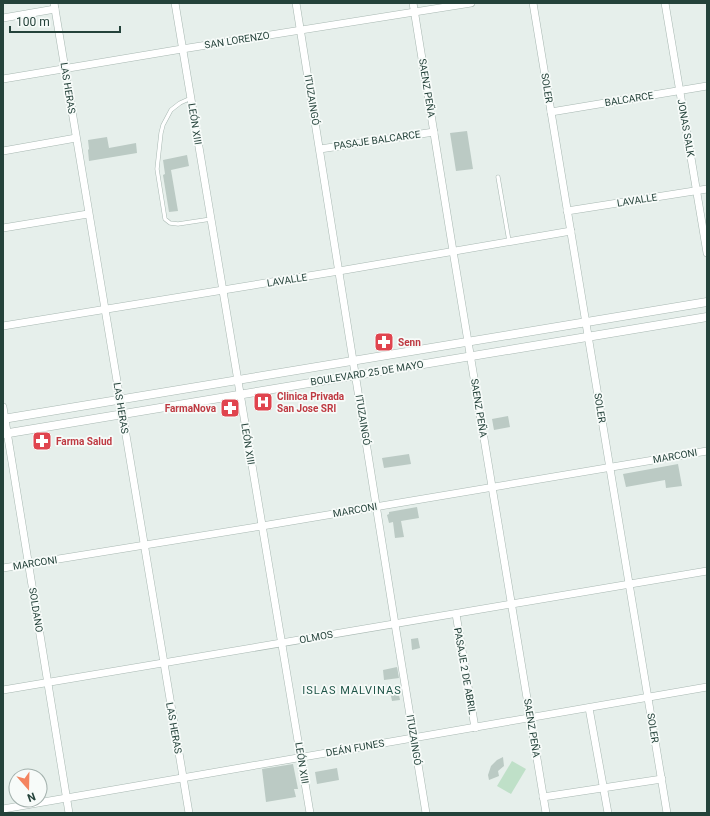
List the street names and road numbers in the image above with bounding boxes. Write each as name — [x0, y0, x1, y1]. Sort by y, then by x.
street label: SAN LORENZO — [204, 29, 270, 51]
street label: SAENZ PEÑA — [417, 58, 438, 119]
street label: LAS HERAS — [59, 62, 77, 115]
street label: SOLER — [539, 72, 555, 104]
street label: ITUZAINGÓ — [303, 74, 322, 126]
street label: BALCARCE — [604, 90, 654, 108]
street label: JONAS SALK — [675, 98, 697, 159]
street label: LEÓN XIII — [186, 102, 205, 146]
street label: PASAJE BALCARCE — [333, 128, 421, 152]
street label: LAVALLE — [616, 191, 658, 209]
street label: LAVALLE — [266, 271, 308, 289]
street label: BOULEVARD 25 DE MAYO — [310, 359, 425, 387]
street label: SAENZ PEÑA — [469, 378, 490, 439]
street label: LAS HERAS — [112, 382, 130, 435]
street label: SOLER — [592, 392, 608, 424]
street label: ITUZAINGÓ — [354, 394, 373, 446]
street label: LEÓN XIII — [239, 422, 258, 466]
street label: MARCONI — [652, 447, 698, 465]
street label: MARCONI — [332, 501, 378, 519]
street label: MARCONI — [12, 554, 58, 572]
street label: SOLDANO — [27, 587, 45, 633]
street label: PASAJE 2 DE ABRIL — [452, 627, 478, 716]
street label: OLMOS — [298, 629, 334, 645]
street label: SAENZ PEÑA — [522, 698, 543, 759]
street label: LAS HERAS — [164, 702, 184, 755]
street label: SOLER — [645, 712, 661, 744]
street label: ITUZAINGÓ — [405, 714, 424, 766]
street label: DEÁN FUNES — [325, 736, 385, 759]
street label: LEÓN XIII — [293, 741, 312, 785]

